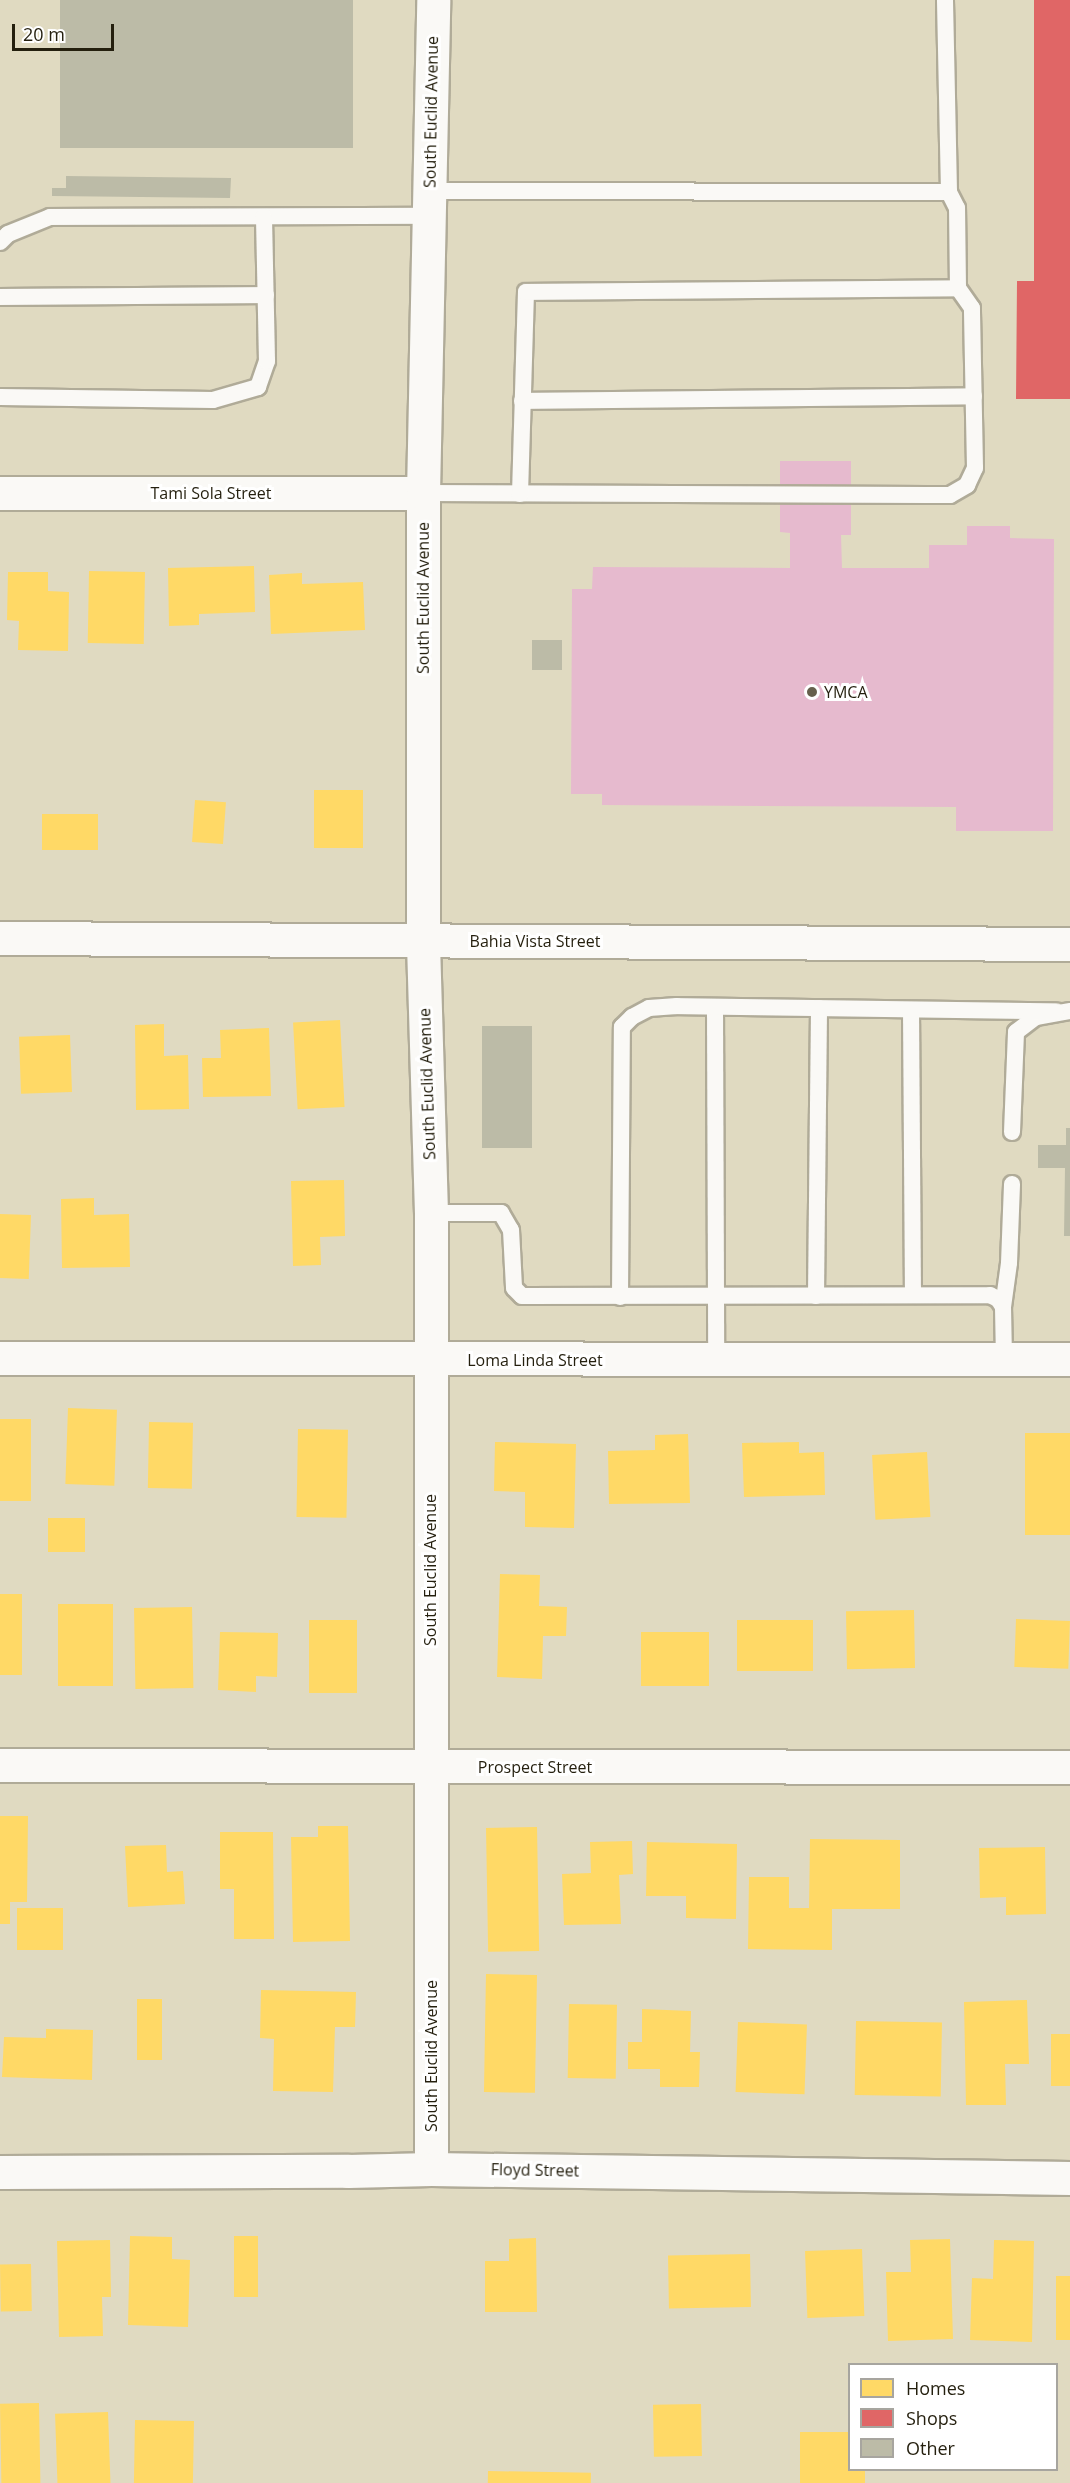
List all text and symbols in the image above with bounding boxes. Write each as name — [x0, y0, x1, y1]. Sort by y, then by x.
scale bar — [15, 12, 117, 50]
text: 20 m — [23, 22, 65, 46]
street label: South Euclid Avenue — [420, 36, 442, 188]
street label: Tami Sola Street — [151, 483, 271, 503]
street label: South Euclid Avenue — [413, 522, 433, 674]
place label: YMCA — [824, 682, 868, 702]
marker: YMCA — [805, 685, 819, 699]
street label: Bahia Vista Street — [470, 931, 600, 951]
street label: South Euclid Avenue — [415, 1008, 439, 1160]
street label: Loma Linda Street — [467, 1350, 603, 1370]
street label: South Euclid Avenue — [420, 1494, 440, 1646]
street label: Prospect Street — [478, 1757, 592, 1777]
street label: South Euclid Avenue — [421, 1980, 441, 2132]
street label: Floyd Street — [491, 2160, 579, 2180]
legend — [848, 2363, 1058, 2471]
text: Homes — [906, 2376, 965, 2400]
text: Shops — [906, 2406, 957, 2430]
text: Other — [906, 2436, 955, 2460]

